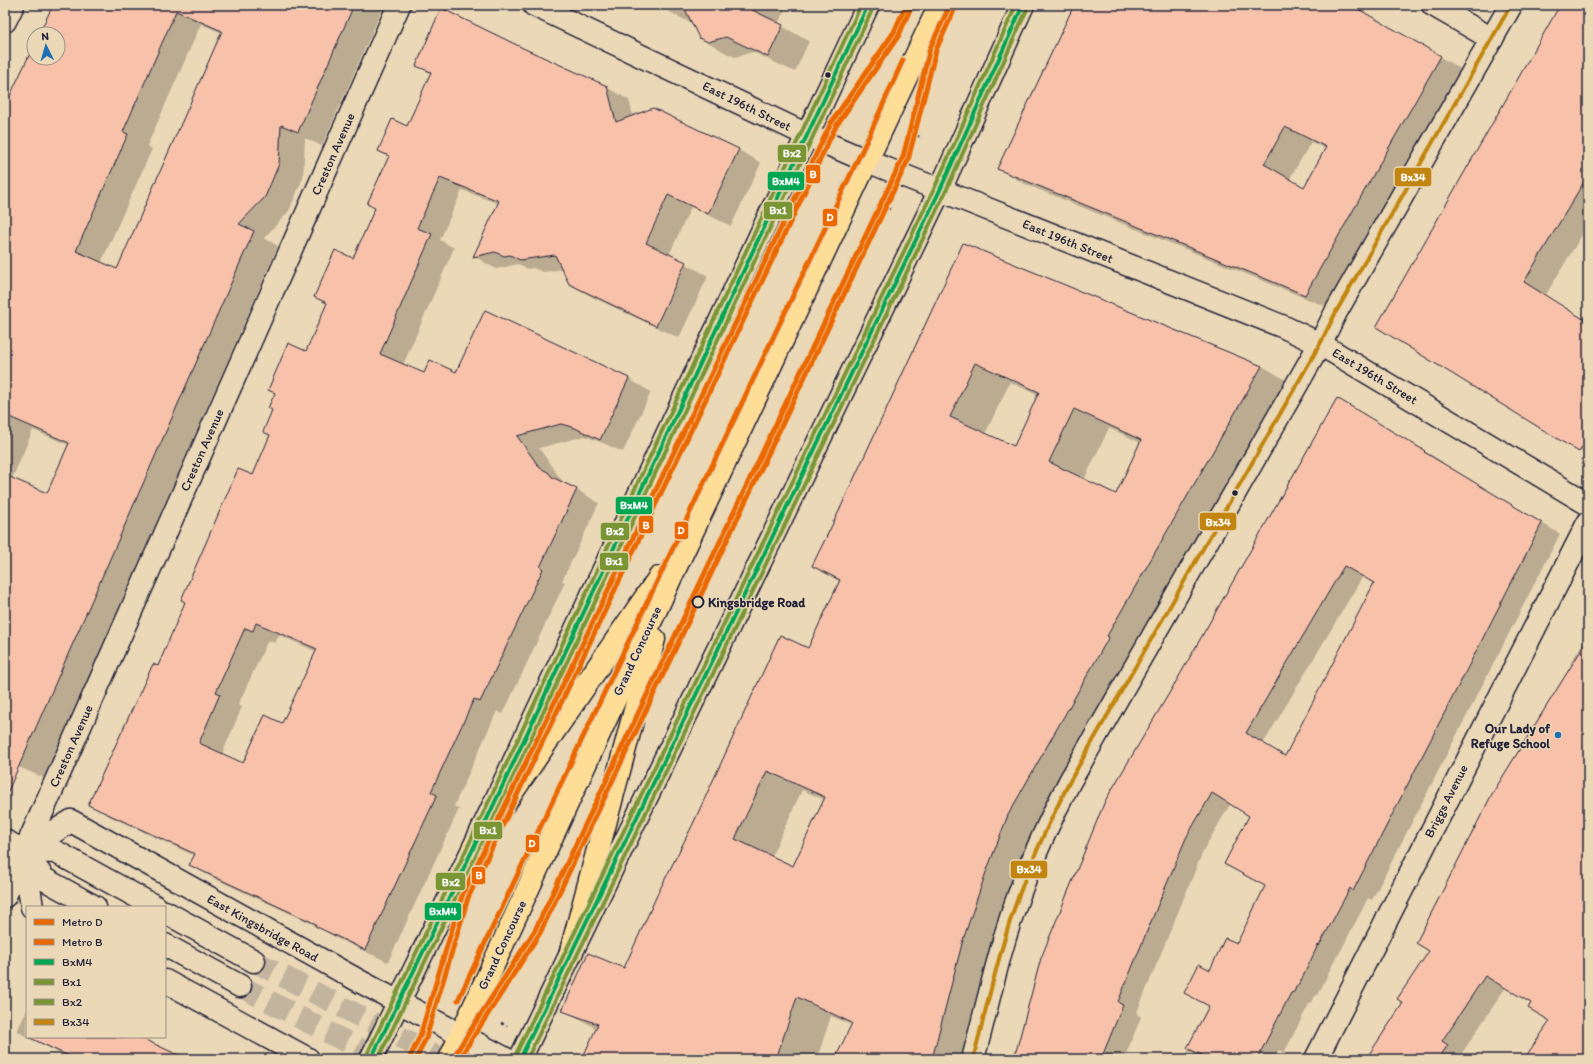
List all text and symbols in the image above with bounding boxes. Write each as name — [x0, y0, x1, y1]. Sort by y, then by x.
north arrow — [26, 26, 66, 66]
text: N — [41, 30, 49, 43]
unlabelled marker — [823, 70, 833, 80]
street label: East 196th Street — [700, 78, 794, 134]
street label: Creston Avenue — [308, 111, 358, 197]
line badge: Bx2 — [777, 144, 807, 163]
text: Bx2 — [783, 147, 801, 160]
line badge: B — [805, 164, 821, 184]
line badge: Bx34 — [1394, 167, 1432, 187]
text: B — [809, 168, 817, 181]
line badge: BxM4 — [767, 171, 805, 191]
text: Bx34 — [1400, 171, 1426, 184]
text: BxM4 — [772, 175, 800, 188]
line badge: Bx1 — [763, 201, 793, 220]
text: Bx1 — [769, 204, 788, 217]
line badge: D — [822, 208, 838, 227]
text: D — [826, 211, 834, 224]
street label: East 196th Street — [1020, 216, 1116, 266]
street label: East 196th Street — [1330, 345, 1420, 407]
street label: Creston Avenue — [177, 407, 227, 493]
unlabelled marker — [1230, 488, 1240, 498]
line badge: BxM4 — [615, 496, 653, 515]
text: BxM4 — [620, 499, 648, 512]
line badge: Bx34 — [1199, 512, 1237, 531]
line badge: B — [638, 515, 654, 534]
text: Bx34 — [1205, 516, 1231, 529]
text: B — [642, 519, 650, 532]
line badge: D — [674, 521, 689, 540]
line badge: Bx2 — [600, 522, 630, 541]
text: D — [677, 524, 685, 537]
text: Bx2 — [606, 525, 624, 538]
line badge: Bx1 — [599, 552, 629, 571]
text: Bx1 — [605, 555, 624, 568]
marker: Kingsbridge Road — [691, 595, 705, 609]
place label: Kingsbridge Road — [708, 595, 806, 611]
street label: Grand Concourse — [610, 604, 664, 698]
street label: Creston Avenue — [46, 703, 96, 789]
place label: Our Lady of Refuge School — [1471, 721, 1551, 752]
marker: Our Lady of Refuge School — [1553, 730, 1563, 740]
street label: Briggs Avenue — [1421, 762, 1471, 840]
line badge: Bx1 — [473, 821, 503, 840]
text: Bx1 — [479, 824, 498, 837]
line badge: D — [525, 834, 540, 853]
text: D — [528, 837, 536, 850]
line badge: Bx34 — [1010, 860, 1048, 879]
text: Bx34 — [1016, 863, 1042, 876]
line badge: B — [471, 866, 486, 885]
text: B — [475, 869, 483, 882]
line badge: Bx2 — [435, 872, 466, 891]
text: Bx2 — [442, 876, 460, 889]
street label: East Kingsbridge Road — [205, 891, 321, 965]
street label: Grand Concourse — [475, 898, 529, 992]
line badge: BxM4 — [424, 902, 462, 921]
text: BxM4 — [429, 905, 457, 918]
legend — [26, 906, 166, 1038]
text: Metro D — [62, 915, 103, 929]
text: Metro B — [62, 935, 103, 949]
text: BxM4 — [62, 955, 93, 969]
text: Bx1 — [62, 975, 82, 989]
text: Bx2 — [62, 995, 83, 1009]
text: Bx34 — [62, 1015, 89, 1029]

